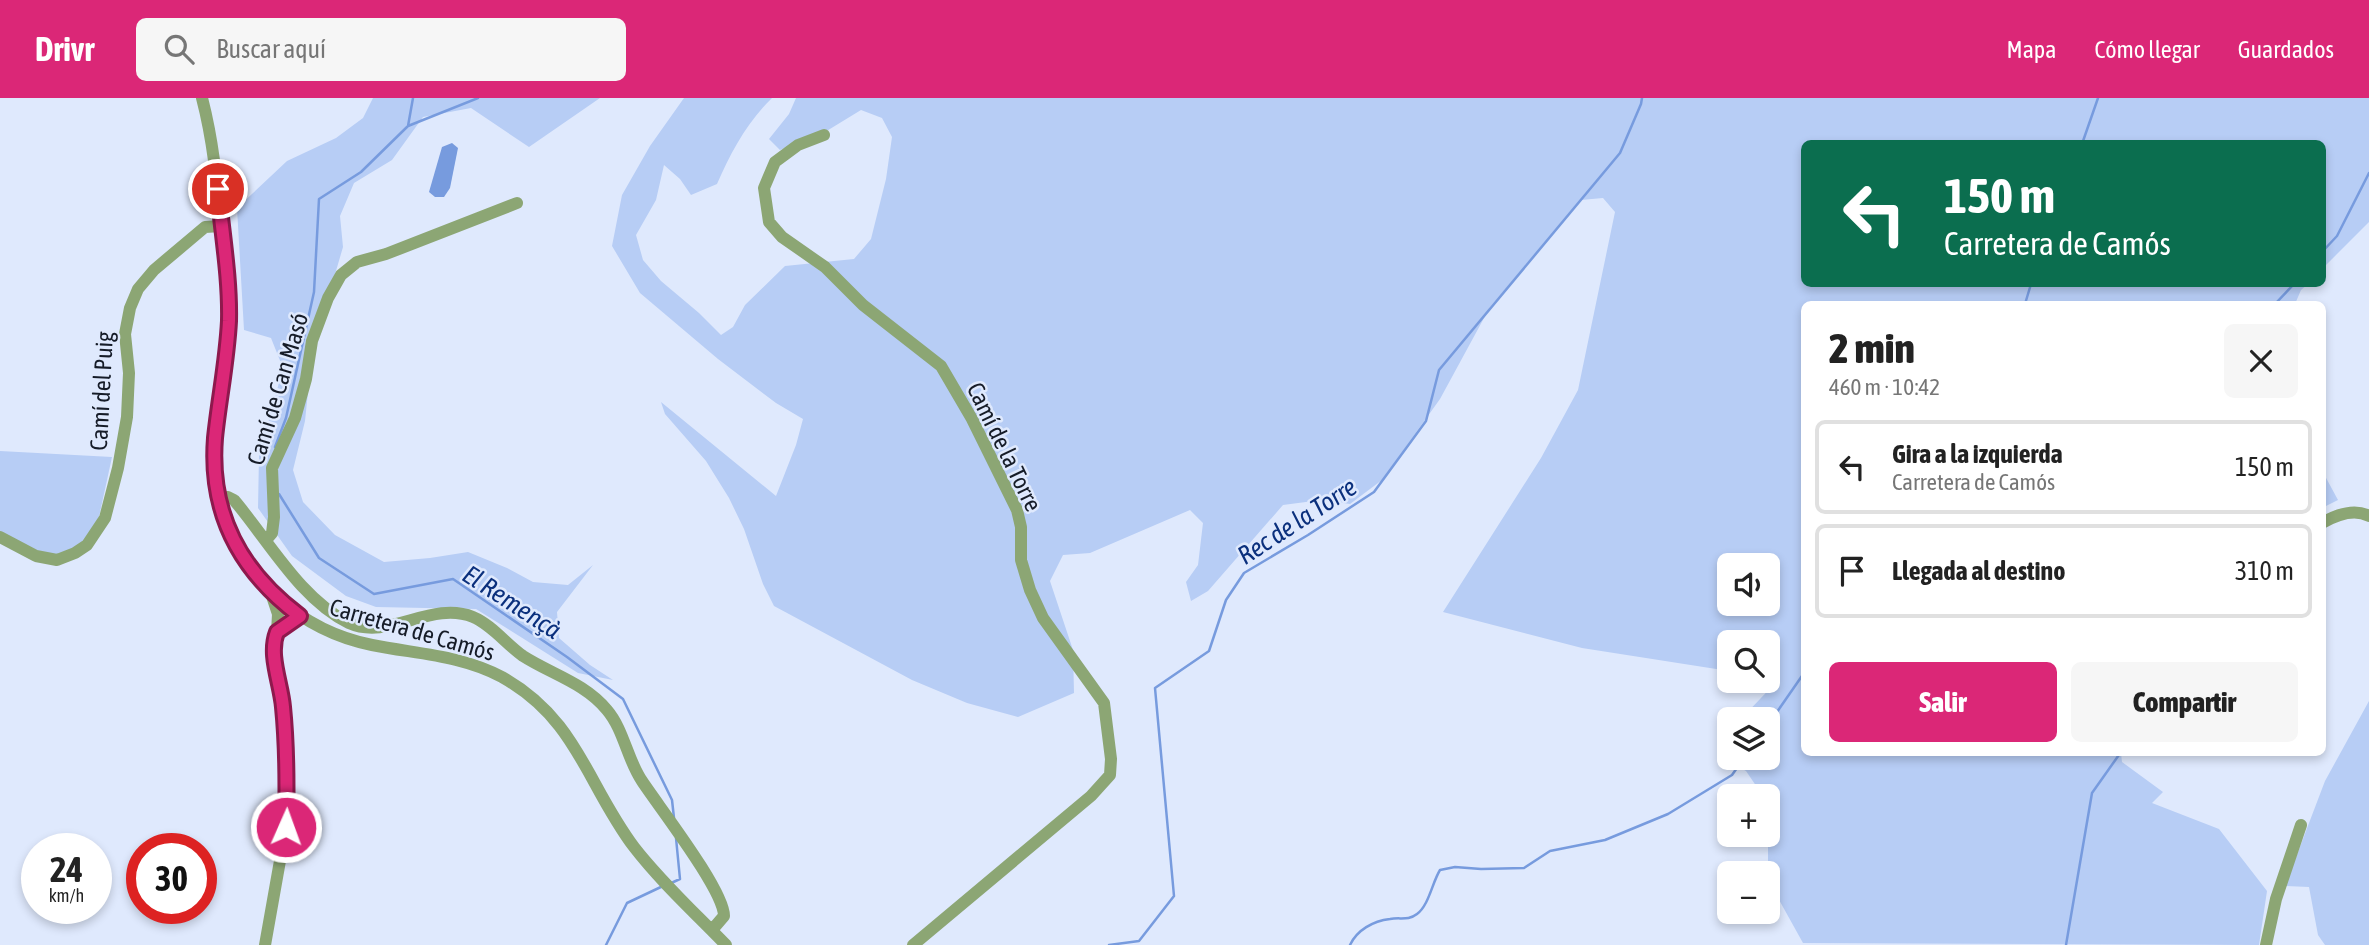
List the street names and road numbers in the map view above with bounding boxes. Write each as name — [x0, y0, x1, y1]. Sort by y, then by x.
street label: Camí de Can Masó — [242, 310, 313, 468]
street label: Camí del Puig — [85, 330, 118, 451]
street label: Camí de la Torre — [962, 378, 1047, 516]
street label: Carretera de Camós — [327, 593, 498, 666]

